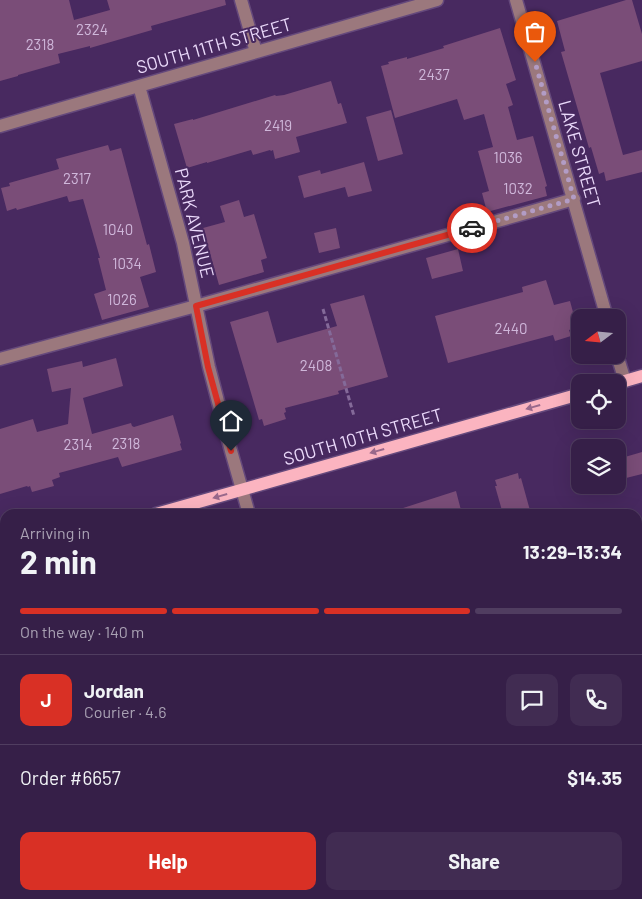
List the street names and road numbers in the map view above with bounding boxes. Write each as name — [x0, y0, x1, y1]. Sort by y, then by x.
street label: SOUTH 11TH STREET — [133, 12, 294, 78]
street label: LAKE STREET — [554, 97, 606, 210]
street label: PARK AVENUE — [171, 165, 219, 280]
street label: SOUTH 10TH STREET — [281, 403, 445, 469]

